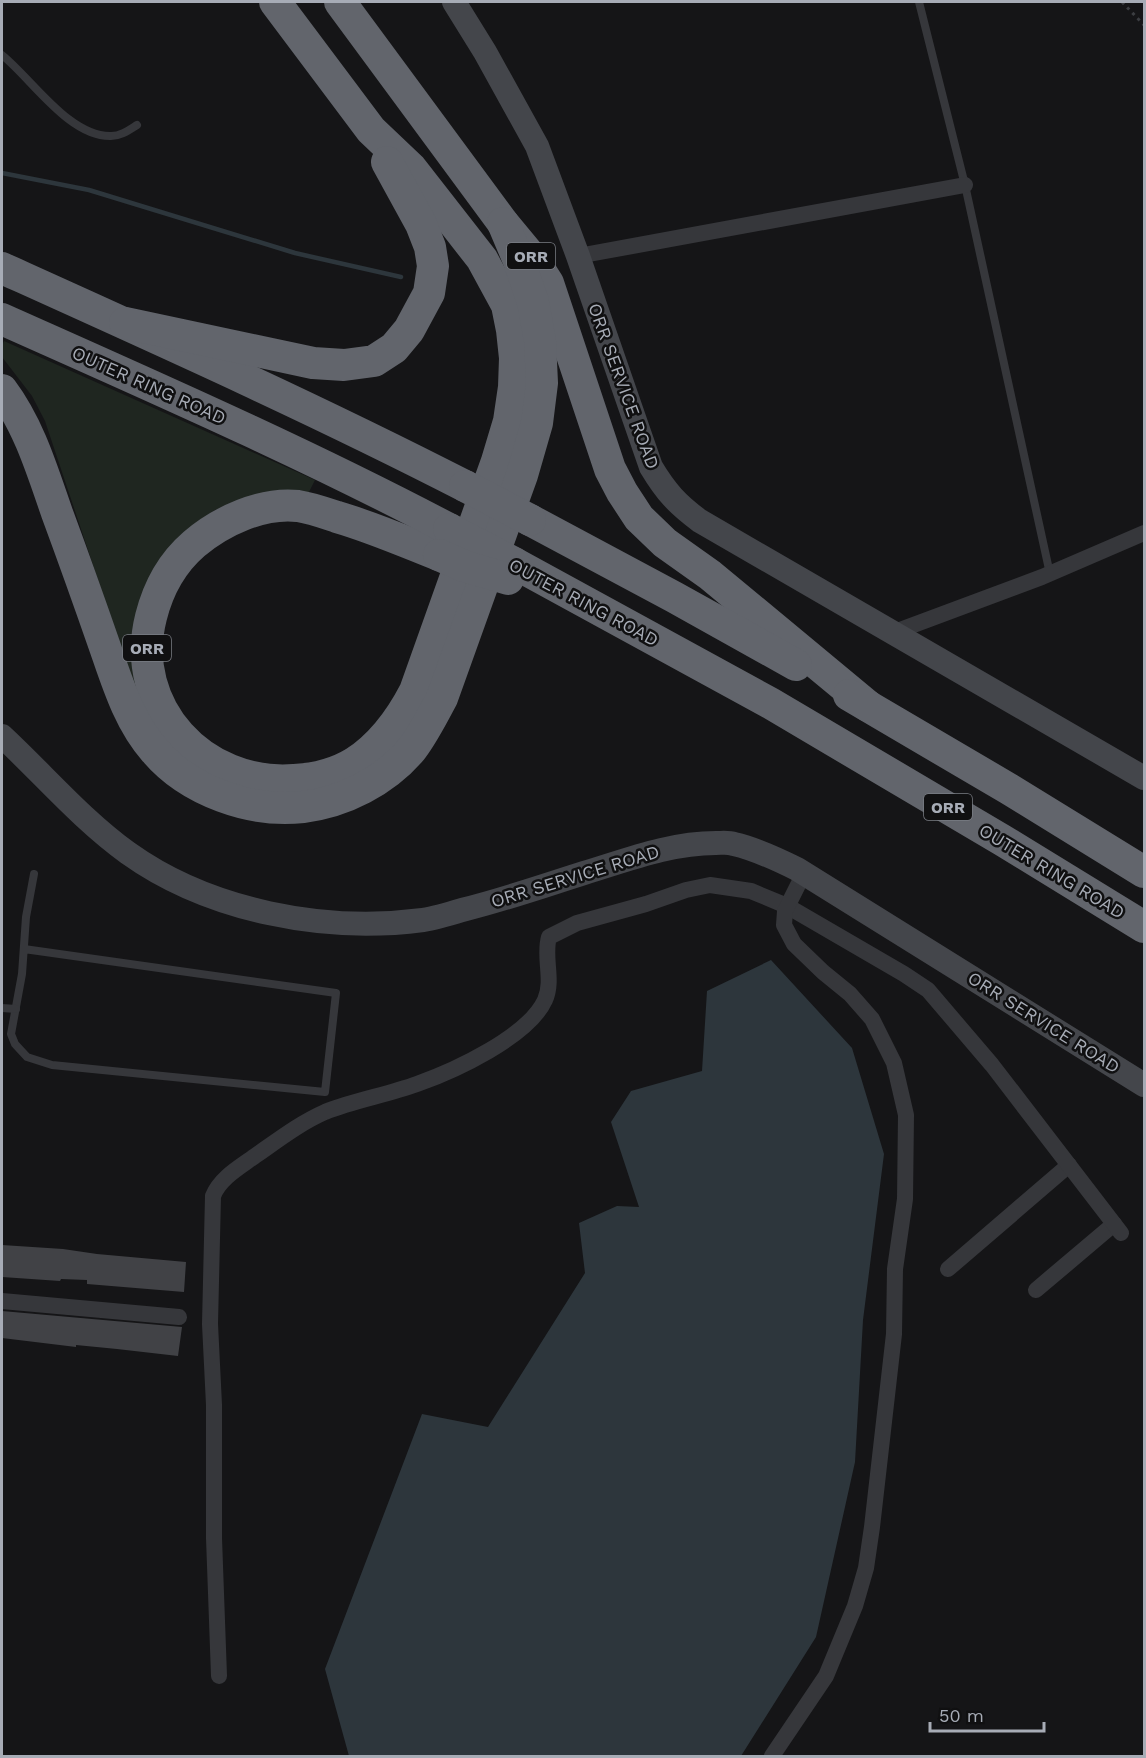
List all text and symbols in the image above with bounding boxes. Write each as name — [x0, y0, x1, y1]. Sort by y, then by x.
road number: ORR — [507, 243, 555, 269]
street label: ORR SERVICE ROAD — [584, 300, 664, 472]
street label: OUTER RING ROAD — [69, 342, 229, 428]
street label: OUTER RING ROAD — [506, 554, 662, 650]
road number: ORR — [123, 635, 171, 661]
road number: ORR — [924, 794, 972, 820]
street label: OUTER RING ROAD — [975, 819, 1129, 923]
street label: ORR SERVICE ROAD — [488, 840, 662, 912]
street label: ORR SERVICE ROAD — [964, 967, 1124, 1077]
scale bar — [930, 1695, 1044, 1733]
text: 50 m — [939, 1705, 984, 1726]

